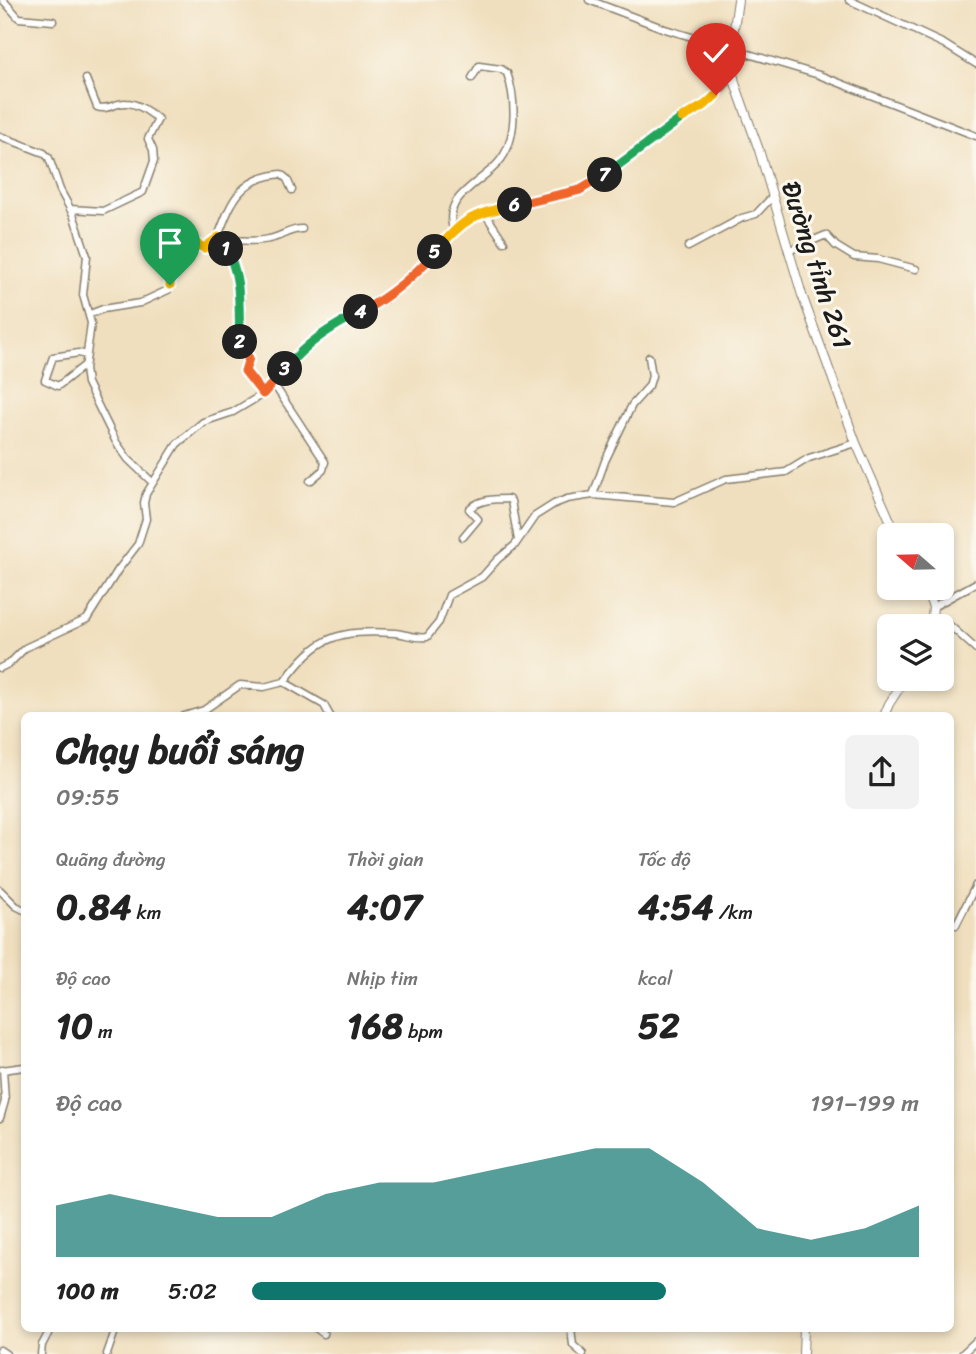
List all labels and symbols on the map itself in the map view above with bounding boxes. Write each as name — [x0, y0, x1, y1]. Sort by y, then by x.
pin — [686, 23, 746, 95]
pin: 7 — [588, 158, 622, 192]
street label: Đường tỉnh 261 — [768, 175, 866, 355]
pin: 6 — [498, 188, 532, 222]
pin — [140, 213, 200, 285]
pin: 1 — [208, 232, 244, 266]
pin: 5 — [418, 234, 452, 270]
pin: 4 — [344, 294, 378, 330]
pin: 2 — [222, 324, 258, 360]
pin: 3 — [268, 352, 302, 386]
north arrow — [877, 523, 954, 600]

